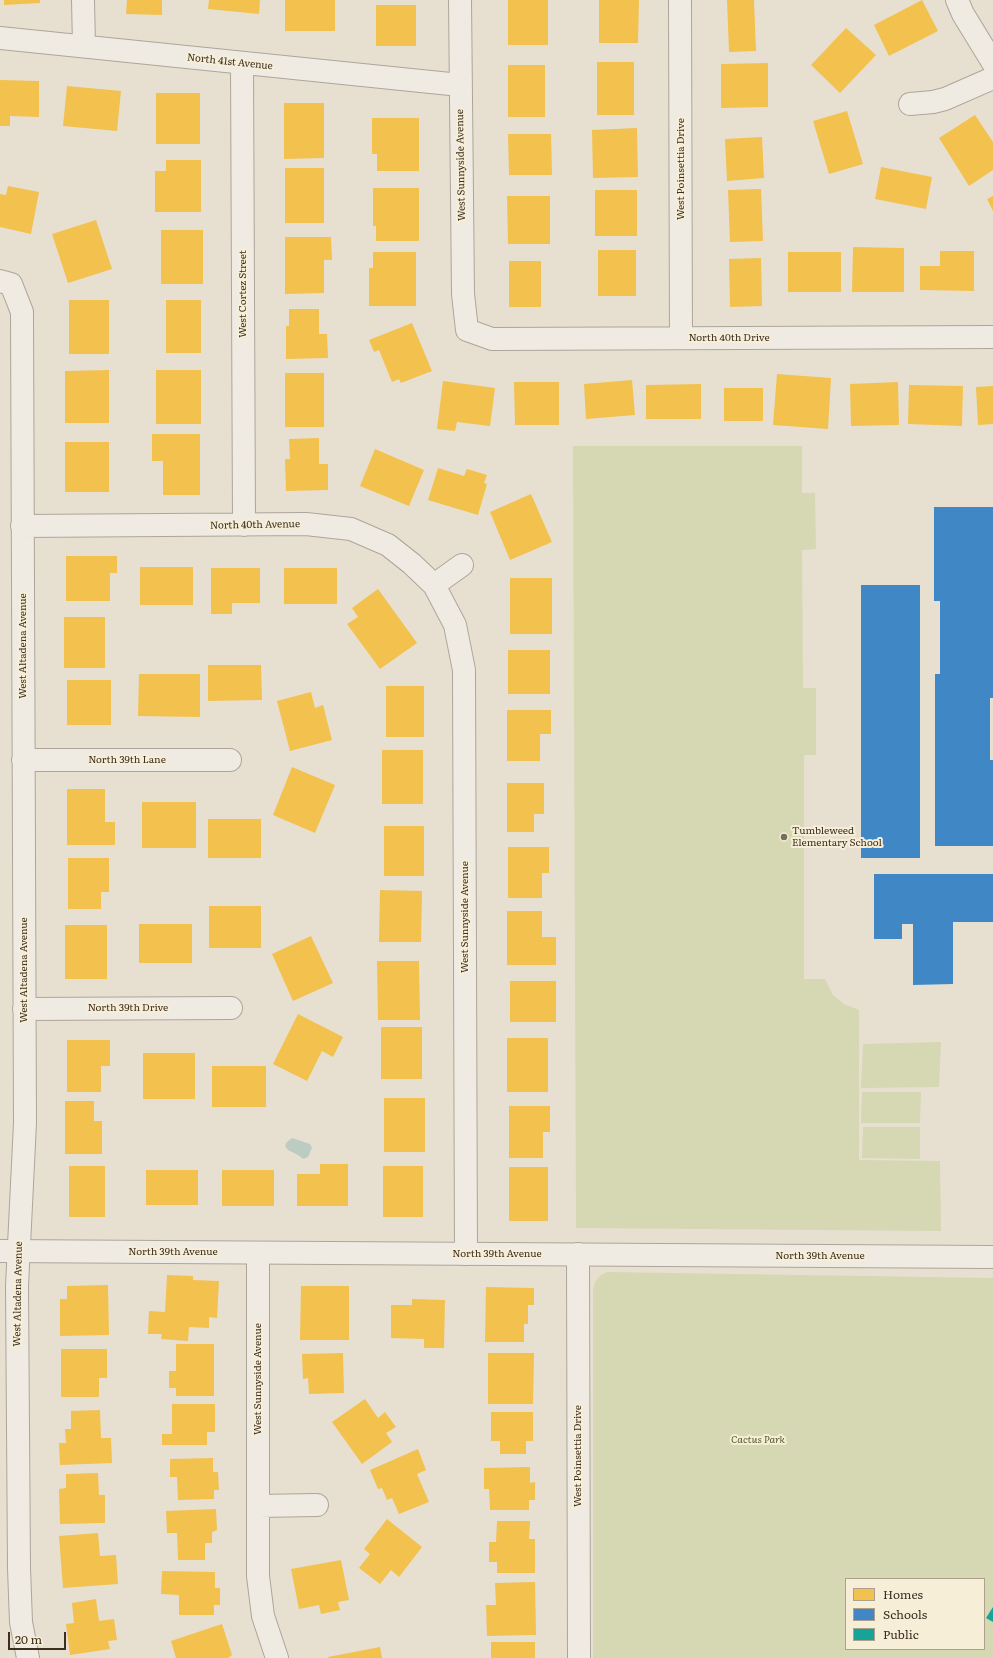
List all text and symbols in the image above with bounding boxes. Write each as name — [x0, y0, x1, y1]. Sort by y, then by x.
street label: North 41st Avenue — [187, 52, 273, 72]
street label: West Sunnyside Avenue — [454, 109, 468, 221]
street label: West Poinsettia Drive — [675, 118, 687, 220]
street label: West Cortez Street — [237, 250, 249, 338]
street label: North 40th Drive — [688, 332, 770, 344]
street label: North 40th Avenue — [210, 518, 300, 532]
street label: West Altadena Avenue — [17, 593, 29, 699]
street label: North 39th Lane — [88, 754, 166, 766]
place label: Tumbleweed Elementary School — [792, 825, 882, 848]
marker: Tumbleweed Elementary School — [779, 832, 789, 842]
street label: West Sunnyside Avenue — [459, 861, 471, 973]
street label: West Altadena Avenue — [18, 917, 30, 1023]
street label: North 39th Drive — [88, 1002, 168, 1014]
street label: West Altadena Avenue — [11, 1241, 25, 1347]
street label: North 39th Avenue — [128, 1246, 218, 1258]
street label: North 39th Avenue — [452, 1248, 542, 1260]
street label: North 39th Avenue — [775, 1250, 865, 1262]
street label: West Sunnyside Avenue — [252, 1323, 264, 1435]
street label: West Poinsettia Drive — [572, 1405, 584, 1507]
park label: Cactus Park — [731, 1434, 785, 1446]
legend — [845, 1578, 985, 1650]
text: Homes — [883, 1585, 923, 1603]
text: Schools — [883, 1605, 927, 1623]
scale bar — [10, 1624, 68, 1650]
text: Public — [883, 1625, 919, 1643]
text: 20 m — [15, 1630, 42, 1648]

